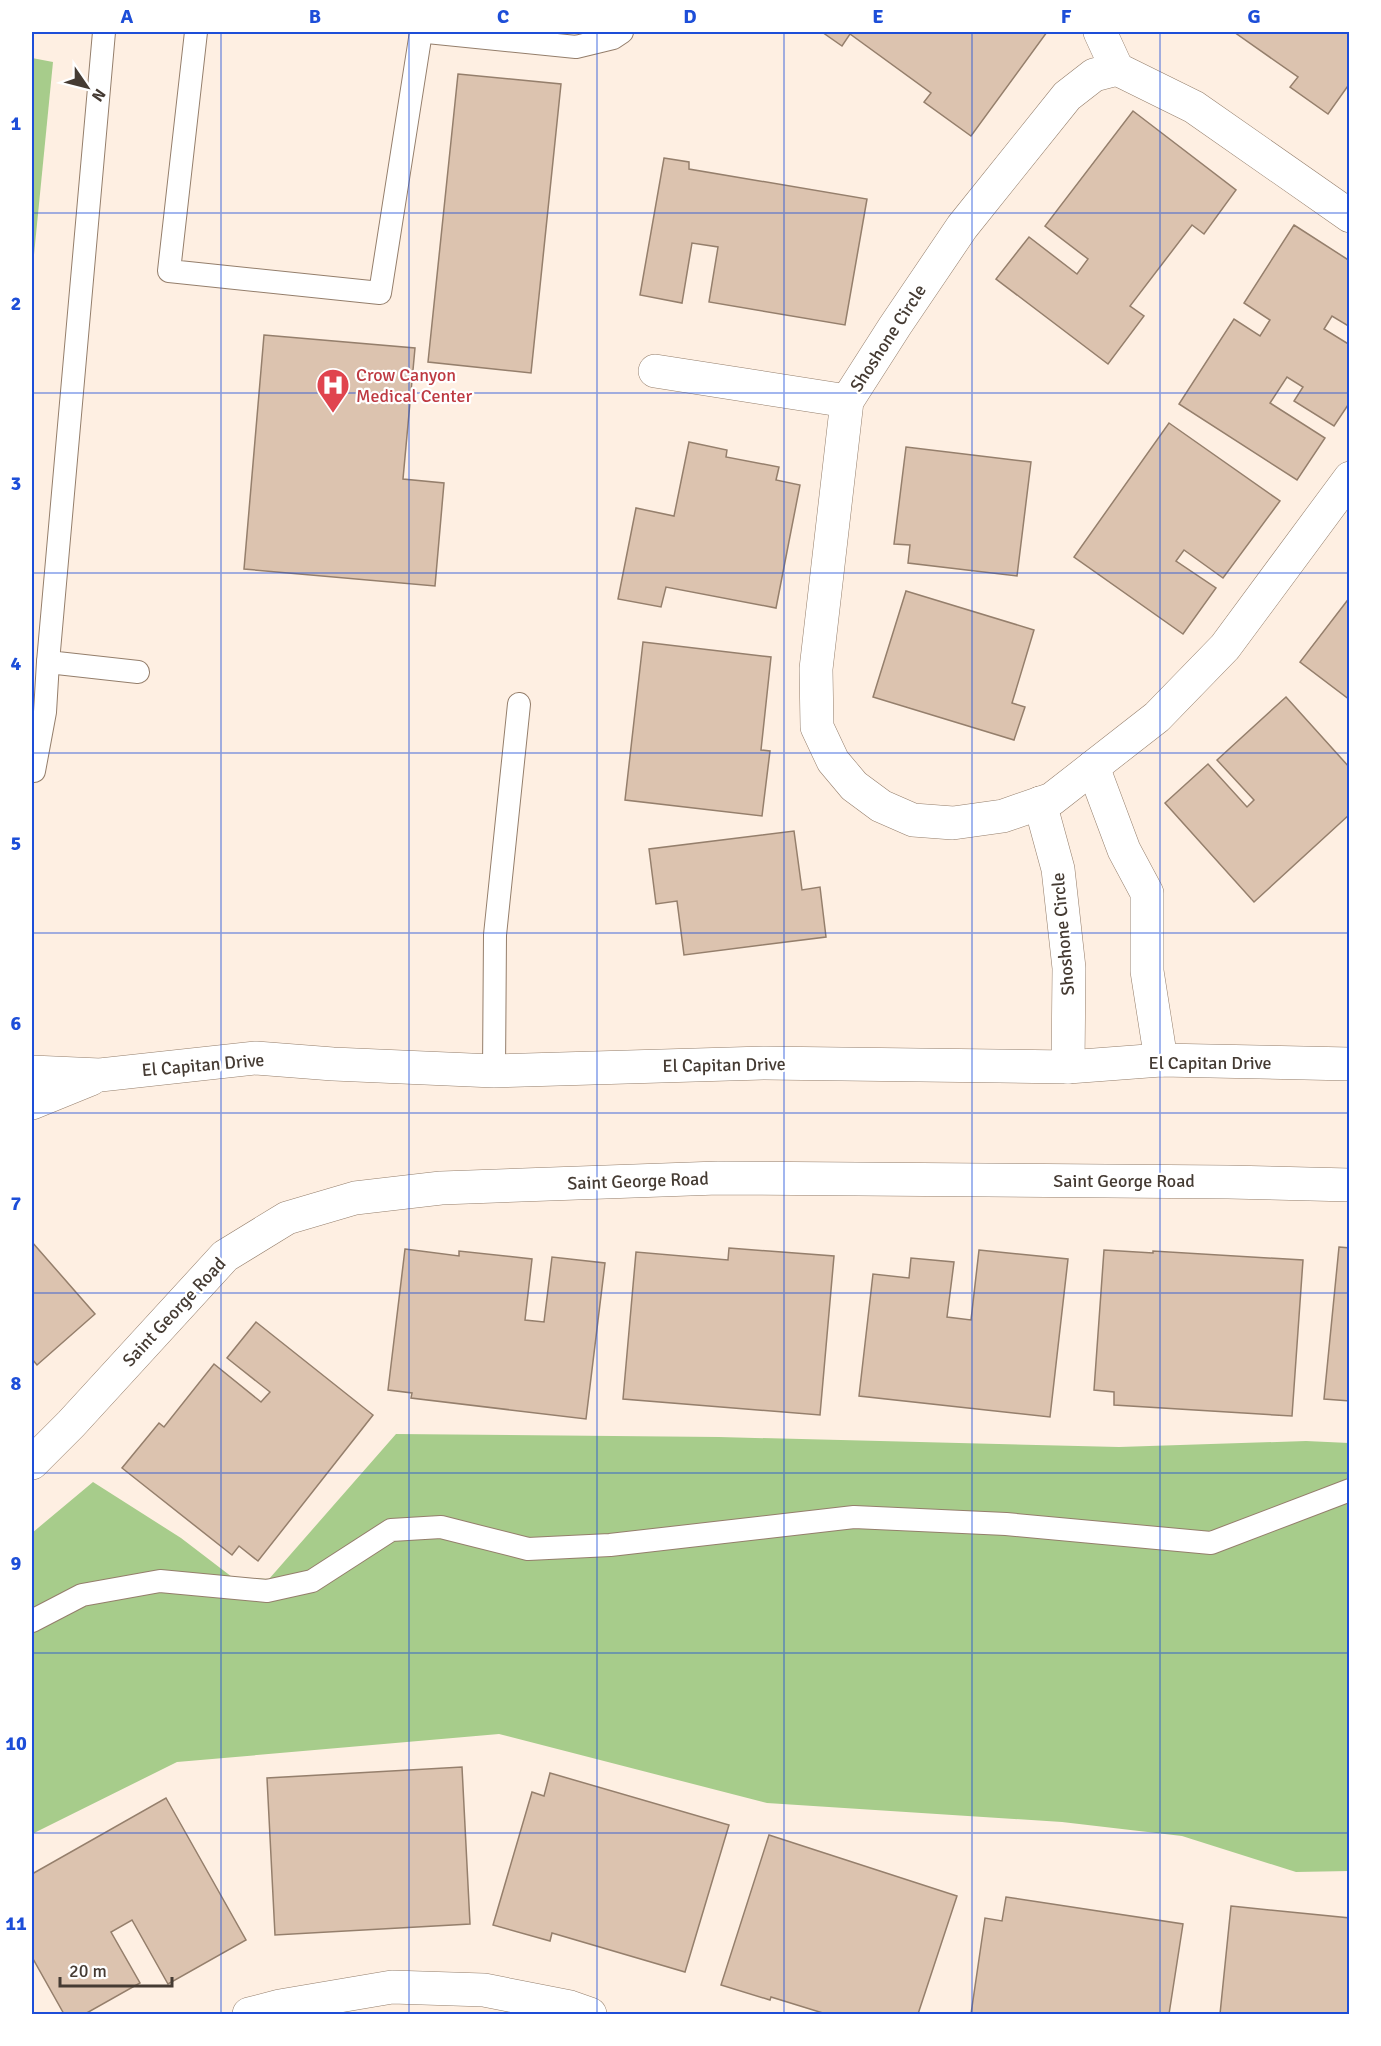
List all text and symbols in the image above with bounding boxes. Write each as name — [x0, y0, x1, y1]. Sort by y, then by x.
text: A — [121, 4, 134, 29]
text: B — [309, 4, 321, 29]
text: C — [497, 4, 509, 29]
text: D — [683, 4, 697, 29]
text: E — [872, 4, 884, 29]
text: F — [1061, 4, 1072, 29]
text: G — [1247, 4, 1261, 29]
north arrow — [57, 57, 117, 117]
text: N — [87, 85, 110, 105]
text: 1 — [11, 111, 22, 136]
street label: Shoshone Circle — [845, 280, 931, 396]
text: 2 — [11, 291, 21, 316]
place label: Crow Canyon Medical Center — [356, 364, 472, 407]
hospital icon: Crow Canyon Medical Center — [315, 367, 351, 414]
text: 3 — [11, 471, 21, 496]
text: 4 — [11, 651, 22, 676]
text: 5 — [11, 831, 21, 856]
street label: Shoshone Circle — [1047, 871, 1079, 997]
text: 6 — [11, 1011, 22, 1036]
street label: El Capitan Drive — [141, 1049, 265, 1081]
street label: El Capitan Drive — [1148, 1052, 1272, 1074]
street label: El Capitan Drive — [662, 1053, 786, 1077]
street label: Saint George Road — [567, 1168, 709, 1194]
street label: Saint George Road — [1053, 1170, 1195, 1192]
text: 7 — [11, 1191, 22, 1216]
street label: Saint George Road — [118, 1253, 230, 1371]
text: 8 — [11, 1371, 22, 1396]
text: 9 — [11, 1551, 22, 1576]
text: 10 — [5, 1731, 27, 1756]
text: 11 — [5, 1911, 27, 1936]
scale bar — [60, 1950, 172, 1988]
text: 20 m — [69, 1960, 107, 1982]

